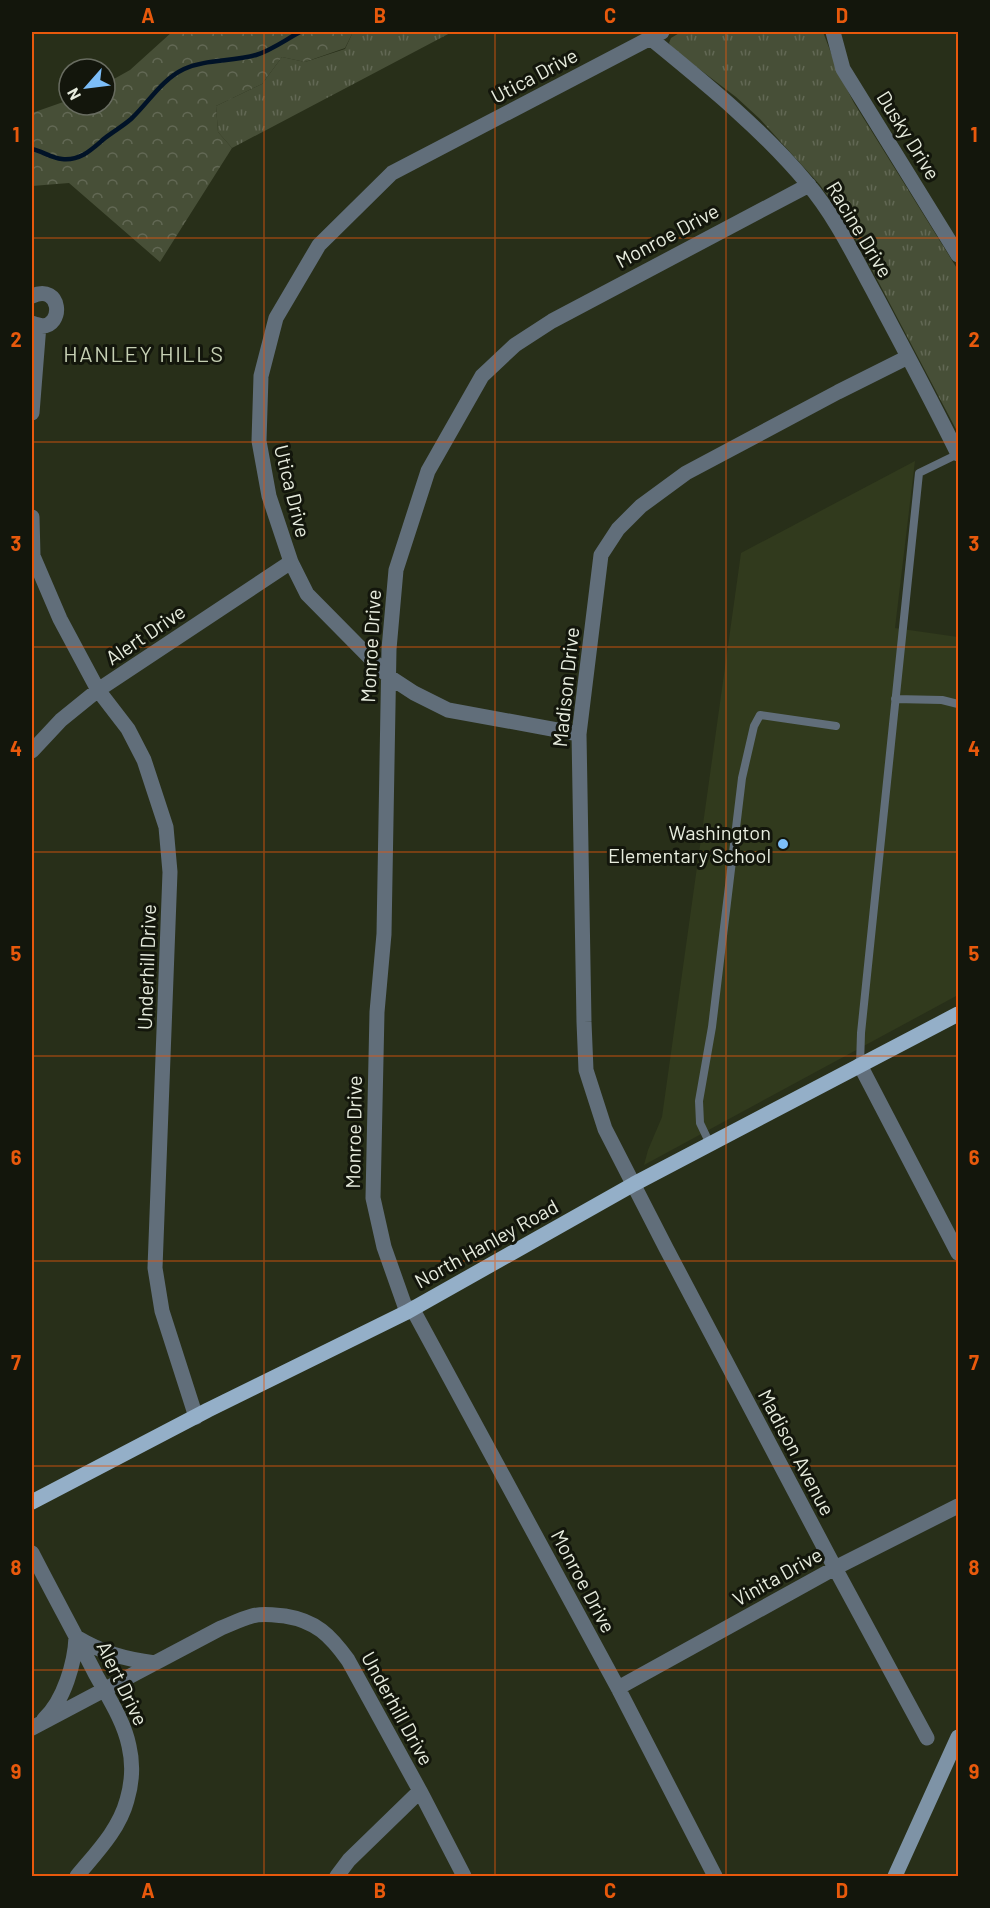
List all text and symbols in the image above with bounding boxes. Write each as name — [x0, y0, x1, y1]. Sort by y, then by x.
text: A — [141, 3, 155, 27]
text: B — [374, 3, 386, 27]
text: C — [604, 3, 616, 27]
text: D — [836, 3, 848, 27]
street label: Utica Drive — [487, 42, 581, 108]
north arrow — [57, 57, 117, 117]
text: N — [62, 85, 84, 103]
street label: Dusky Drive — [872, 86, 946, 184]
text: 1 — [12, 122, 20, 146]
text: 1 — [970, 122, 978, 146]
street label: Racine Drive — [822, 177, 898, 281]
street label: Monroe Drive — [611, 198, 723, 272]
text: 2 — [10, 327, 22, 351]
text: 2 — [968, 327, 980, 351]
district label: HANLEY HILLS — [63, 340, 225, 366]
street label: Utica Drive — [270, 442, 316, 540]
text: 3 — [11, 531, 21, 555]
text: 3 — [969, 531, 979, 555]
street label: Monroe Drive — [355, 589, 385, 703]
street label: Alert Drive — [101, 599, 189, 669]
street label: Madison Drive — [547, 626, 583, 748]
text: 4 — [10, 736, 22, 760]
text: 4 — [968, 736, 980, 760]
place label: Washington Elementary School — [608, 820, 771, 867]
marker: Washington Elementary School — [776, 837, 790, 851]
street label: Underhill Drive — [132, 904, 160, 1030]
text: 5 — [11, 941, 22, 965]
text: 5 — [969, 941, 980, 965]
street label: Monroe Drive — [340, 1075, 366, 1189]
text: 6 — [11, 1145, 22, 1169]
text: 6 — [969, 1145, 980, 1169]
street label: North Hanley Road — [410, 1194, 562, 1292]
text: 7 — [11, 1350, 21, 1374]
text: 7 — [969, 1350, 979, 1374]
street label: Madison Avenue — [754, 1385, 840, 1519]
street label: Monroe Drive — [547, 1525, 621, 1637]
street label: Vinita Drive — [728, 1542, 826, 1610]
text: 8 — [11, 1555, 22, 1579]
text: 8 — [969, 1555, 980, 1579]
street label: Alert Drive — [92, 1637, 154, 1729]
street label: Underhill Drive — [357, 1647, 439, 1769]
text: 9 — [11, 1759, 21, 1783]
text: 9 — [969, 1759, 979, 1783]
text: A — [141, 1878, 155, 1902]
text: B — [374, 1878, 386, 1902]
text: C — [604, 1878, 616, 1902]
text: D — [836, 1878, 848, 1902]

